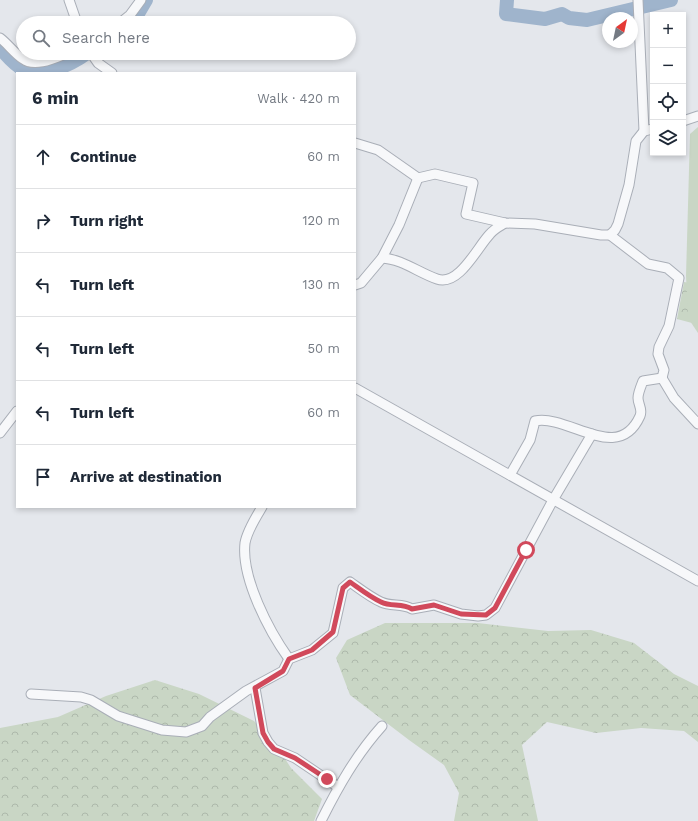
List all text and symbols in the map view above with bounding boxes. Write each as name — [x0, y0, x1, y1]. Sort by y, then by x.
north arrow — [602, 12, 638, 48]
map controls — [650, 12, 686, 156]
button: + — [650, 12, 686, 48]
search box — [16, 16, 356, 60]
icon: search — [30, 27, 52, 49]
text: Search here — [62, 29, 150, 47]
button: − — [650, 48, 686, 84]
button: locate — [650, 84, 686, 120]
text: 6 min — [32, 88, 79, 108]
text: Walk · 420 m — [257, 91, 340, 106]
button: layers — [650, 120, 686, 156]
icon: ahead — [32, 146, 54, 168]
text: Continue — [70, 148, 137, 166]
text: 60 m — [307, 149, 340, 164]
icon: right — [32, 210, 54, 232]
text: Turn right — [70, 212, 143, 230]
text: 120 m — [302, 213, 340, 228]
icon: left — [32, 274, 54, 296]
text: Turn left — [70, 276, 134, 294]
text: 130 m — [302, 277, 340, 292]
icon: left — [32, 338, 54, 360]
text: Turn left — [70, 340, 134, 358]
text: 50 m — [308, 341, 340, 356]
icon: left — [32, 402, 54, 424]
text: Turn left — [70, 404, 134, 422]
text: 60 m — [307, 405, 340, 420]
icon: arrive — [32, 466, 54, 488]
text: Arrive at destination — [70, 468, 222, 486]
route start — [517, 541, 535, 559]
route end — [318, 770, 336, 788]

